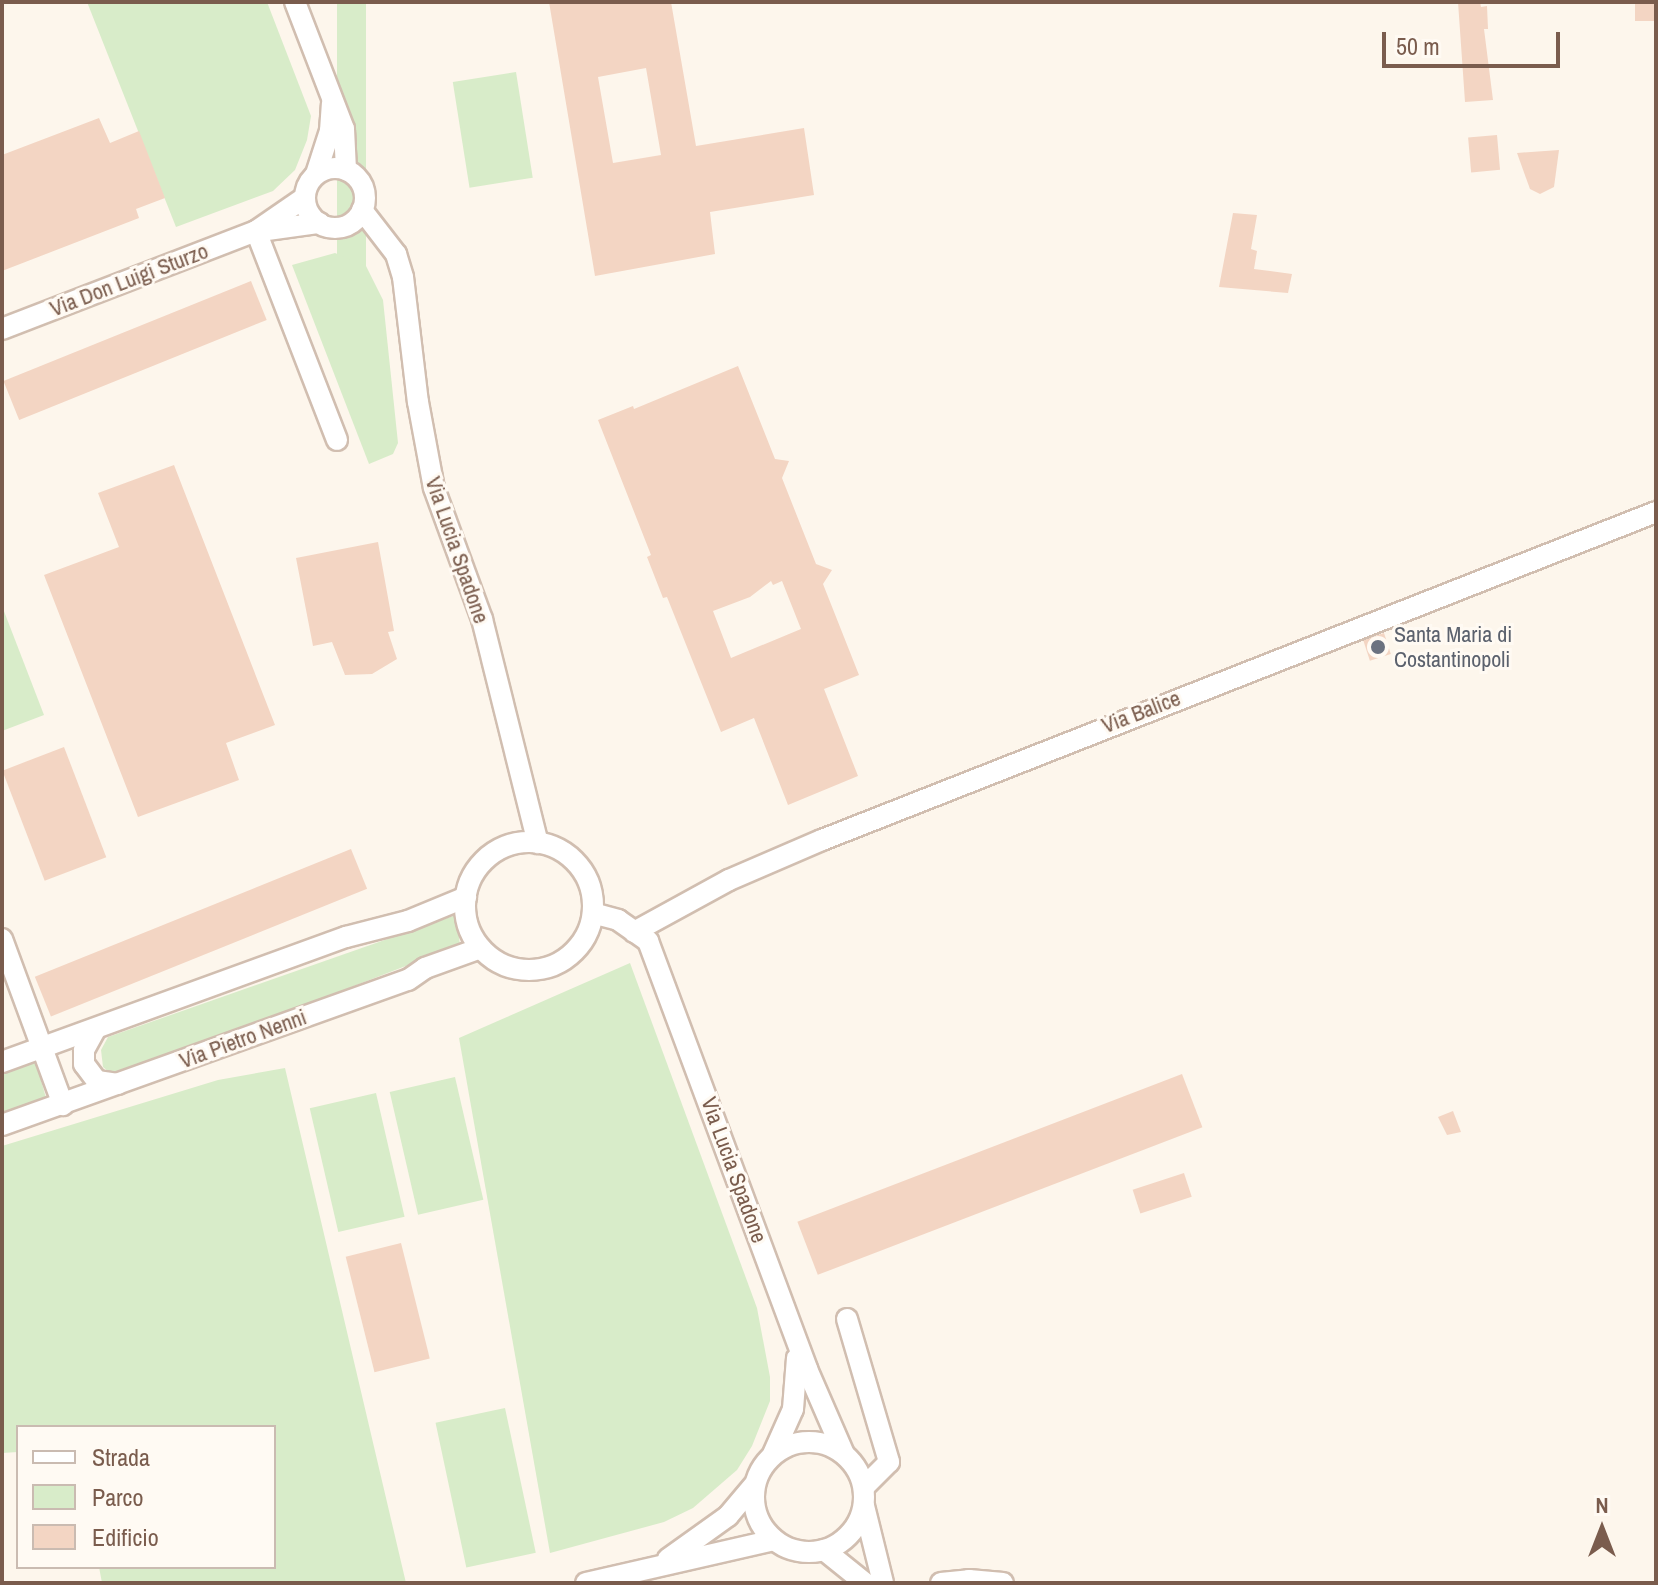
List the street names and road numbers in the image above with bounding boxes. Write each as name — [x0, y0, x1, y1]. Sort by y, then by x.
street label: Via Don Luigi Sturzo — [46, 238, 212, 322]
street label: Via Lucia Spadone — [420, 473, 494, 627]
street label: Via Balice — [1098, 685, 1184, 739]
street label: Via Pietro Nenni — [176, 1004, 310, 1074]
street label: Via Lucia Spadone — [695, 1094, 773, 1246]

